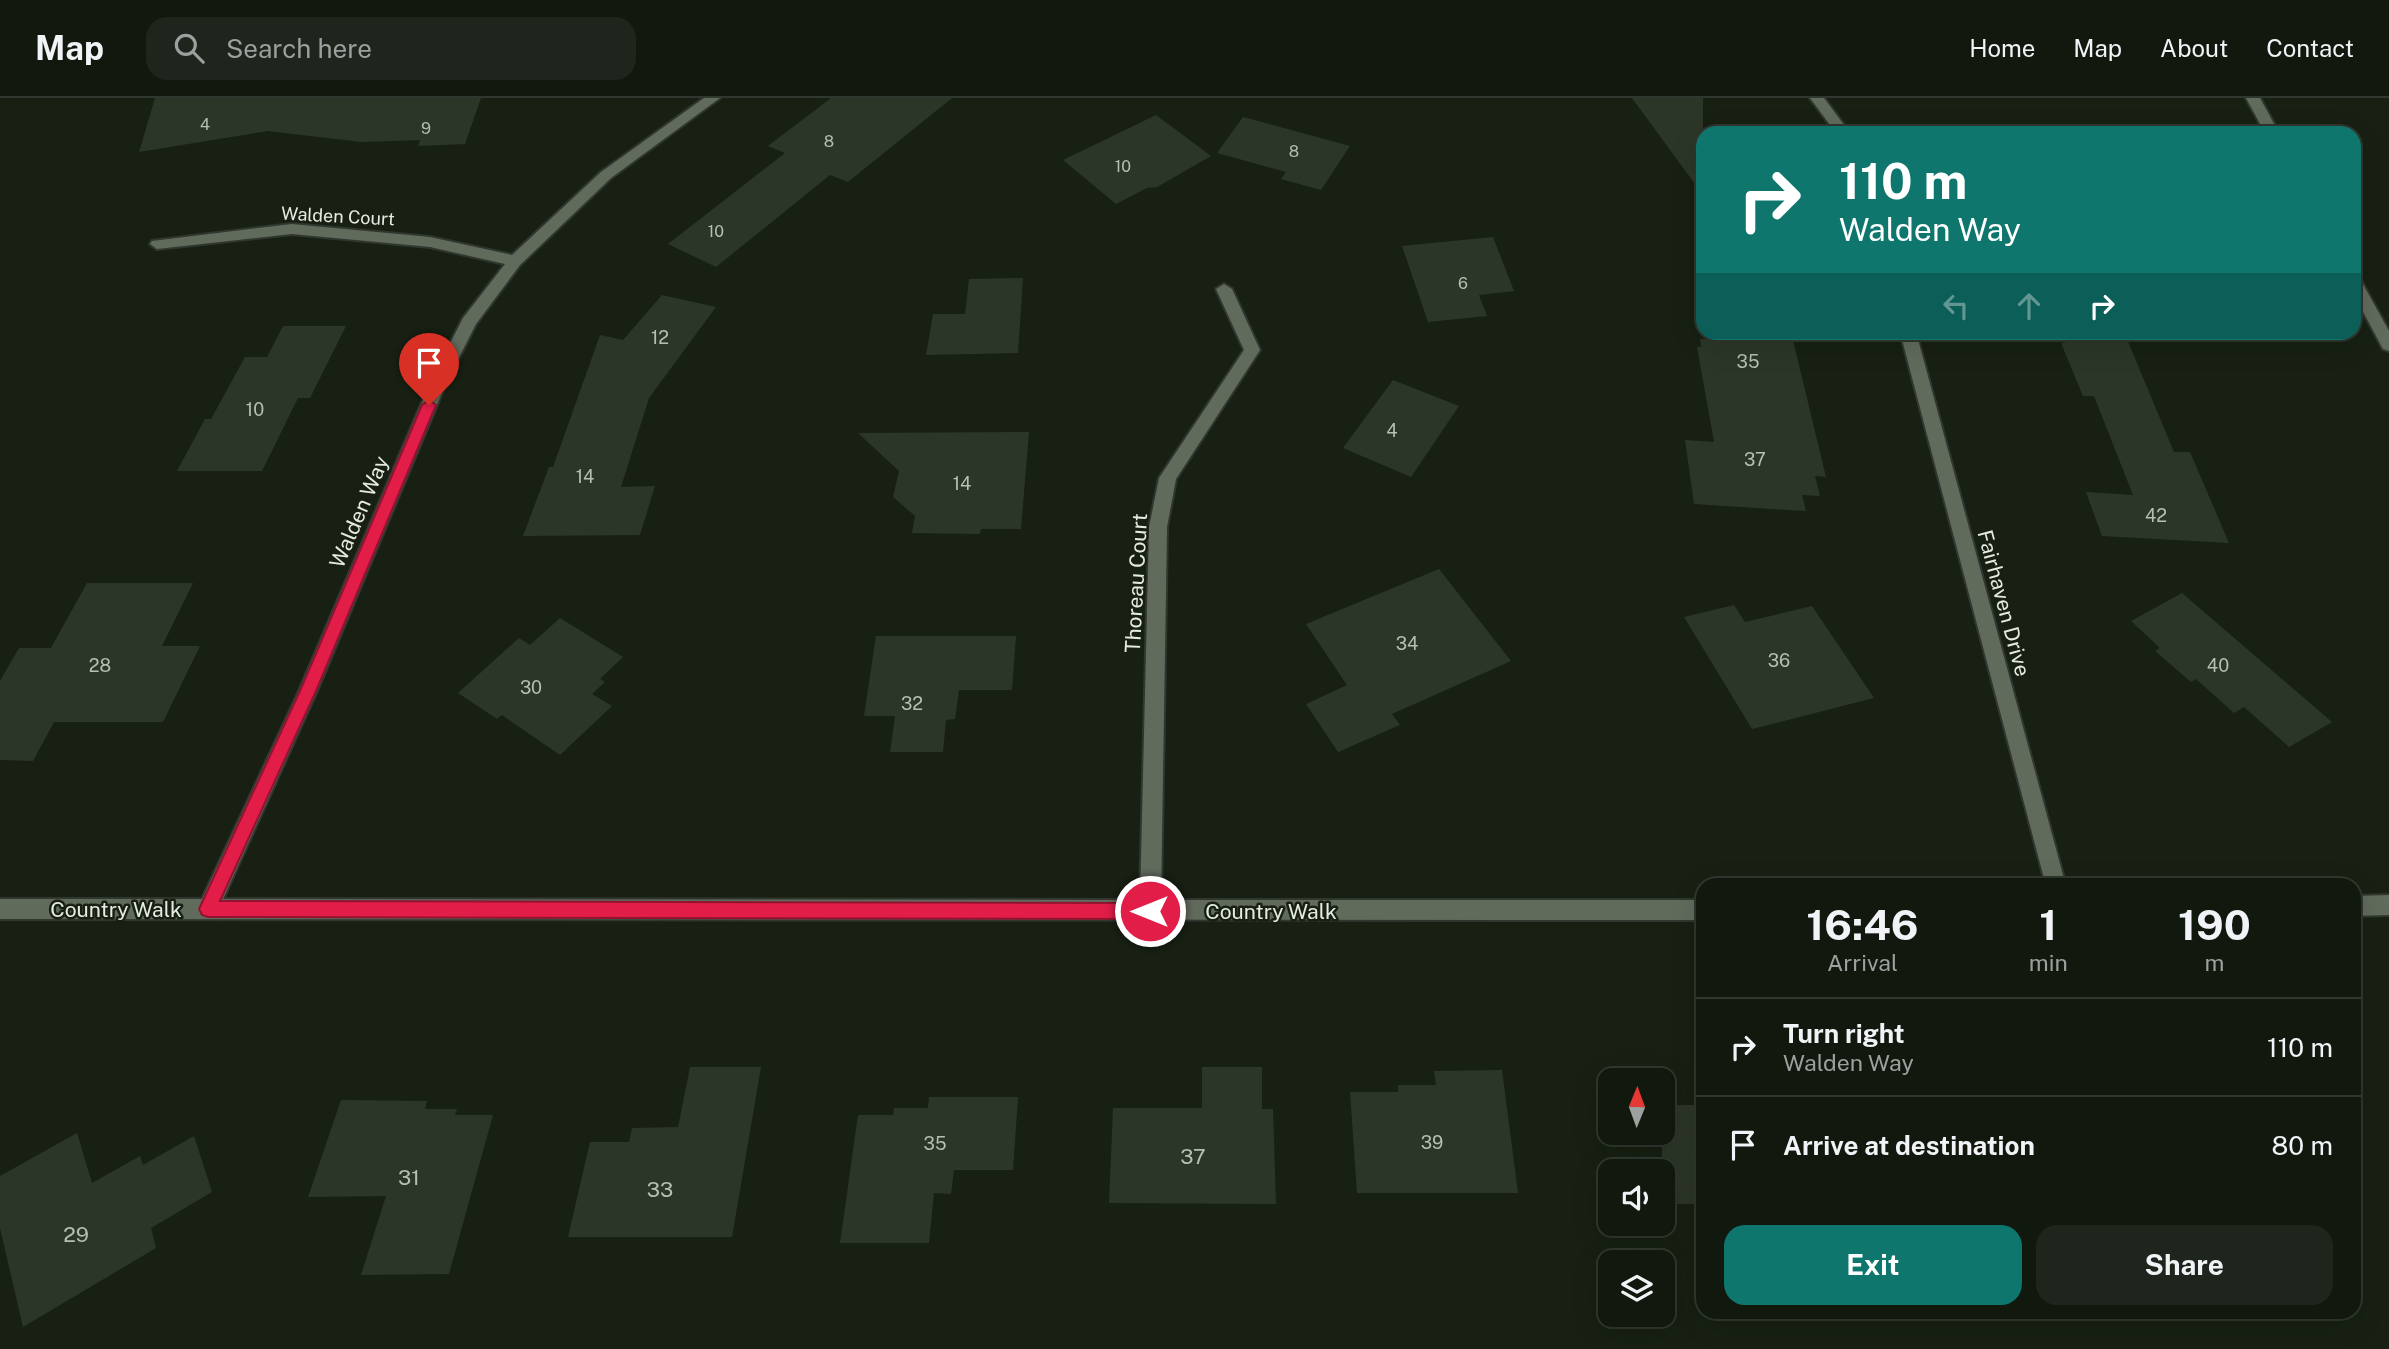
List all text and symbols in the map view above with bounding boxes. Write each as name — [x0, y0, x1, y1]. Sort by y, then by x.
search box — [146, 17, 636, 80]
text: Map — [35, 29, 104, 67]
icon: search — [170, 29, 208, 67]
text: Search here — [226, 33, 372, 64]
text: Home — [1969, 34, 2035, 62]
text: Map — [2073, 34, 2122, 62]
text: About — [2160, 34, 2228, 62]
text: Contact — [2266, 34, 2354, 62]
house number: 4 — [200, 115, 210, 134]
house number: 9 — [421, 119, 431, 138]
house number: 8 — [824, 132, 834, 151]
house number: 8 — [1289, 142, 1299, 161]
text: 110 m — [1839, 152, 1967, 210]
icon: right — [1724, 154, 1815, 245]
house number: 10 — [1115, 157, 1131, 176]
street label: Walden Court — [281, 203, 395, 229]
text: Walden Way — [1839, 211, 2021, 248]
house number: 10 — [708, 222, 724, 241]
house number: 6 — [1458, 274, 1468, 293]
icon: left — [1937, 287, 1975, 325]
icon: ahead — [2010, 287, 2048, 325]
icon: right — [2083, 287, 2121, 325]
house number: 12 — [651, 327, 669, 348]
pin — [399, 333, 459, 405]
icon: arrive — [410, 344, 448, 382]
house number: 35 — [1737, 351, 1759, 372]
house number: 10 — [246, 399, 264, 420]
house number: 4 — [1386, 420, 1398, 441]
house number: 37 — [1744, 449, 1766, 470]
street label: Walden Way — [324, 452, 394, 572]
house number: 14 — [576, 466, 594, 487]
house number: 14 — [953, 473, 971, 494]
house number: 42 — [2145, 505, 2167, 526]
street label: Thoreau Court — [1120, 513, 1152, 653]
street label: Fairhaven Drive — [1972, 527, 2036, 679]
house number: 34 — [1396, 633, 1418, 654]
house number: 36 — [1768, 650, 1790, 671]
house number: 28 — [89, 655, 111, 676]
house number: 40 — [2207, 655, 2229, 676]
house number: 30 — [520, 677, 542, 698]
house number: 32 — [901, 693, 923, 714]
position arrow — [1113, 874, 1187, 948]
street label: Country Walk — [50, 897, 182, 922]
street label: Country Walk — [1205, 899, 1337, 924]
text: 16:46 — [1806, 900, 1919, 949]
text: 1 — [2039, 900, 2057, 949]
text: 190 — [2178, 900, 2251, 949]
text: Arrival — [1827, 949, 1898, 976]
text: min — [2029, 949, 2068, 976]
text: m — [2204, 949, 2224, 976]
text: Turn right — [1783, 1018, 1905, 1049]
icon: right — [1724, 1028, 1762, 1066]
text: 110 m — [2267, 1032, 2333, 1063]
text: Walden Way — [1783, 1049, 1914, 1076]
north arrow — [1598, 1068, 1675, 1144]
map controls — [1598, 1068, 1675, 1327]
icon: arrive — [1724, 1126, 1762, 1164]
text: Arrive at destination — [1783, 1130, 2035, 1161]
text: 80 m — [2272, 1130, 2333, 1161]
house number: 39 — [1421, 1132, 1443, 1153]
house number: 35 — [924, 1133, 946, 1154]
house number: 37 — [1180, 1144, 1206, 1169]
button: sound — [1598, 1159, 1675, 1236]
house number: 31 — [398, 1165, 420, 1190]
house number: 33 — [647, 1177, 673, 1202]
house number: 29 — [63, 1222, 89, 1247]
button: Exit — [1724, 1225, 2022, 1305]
button: Share — [2036, 1225, 2333, 1305]
button: layers — [1598, 1250, 1675, 1327]

